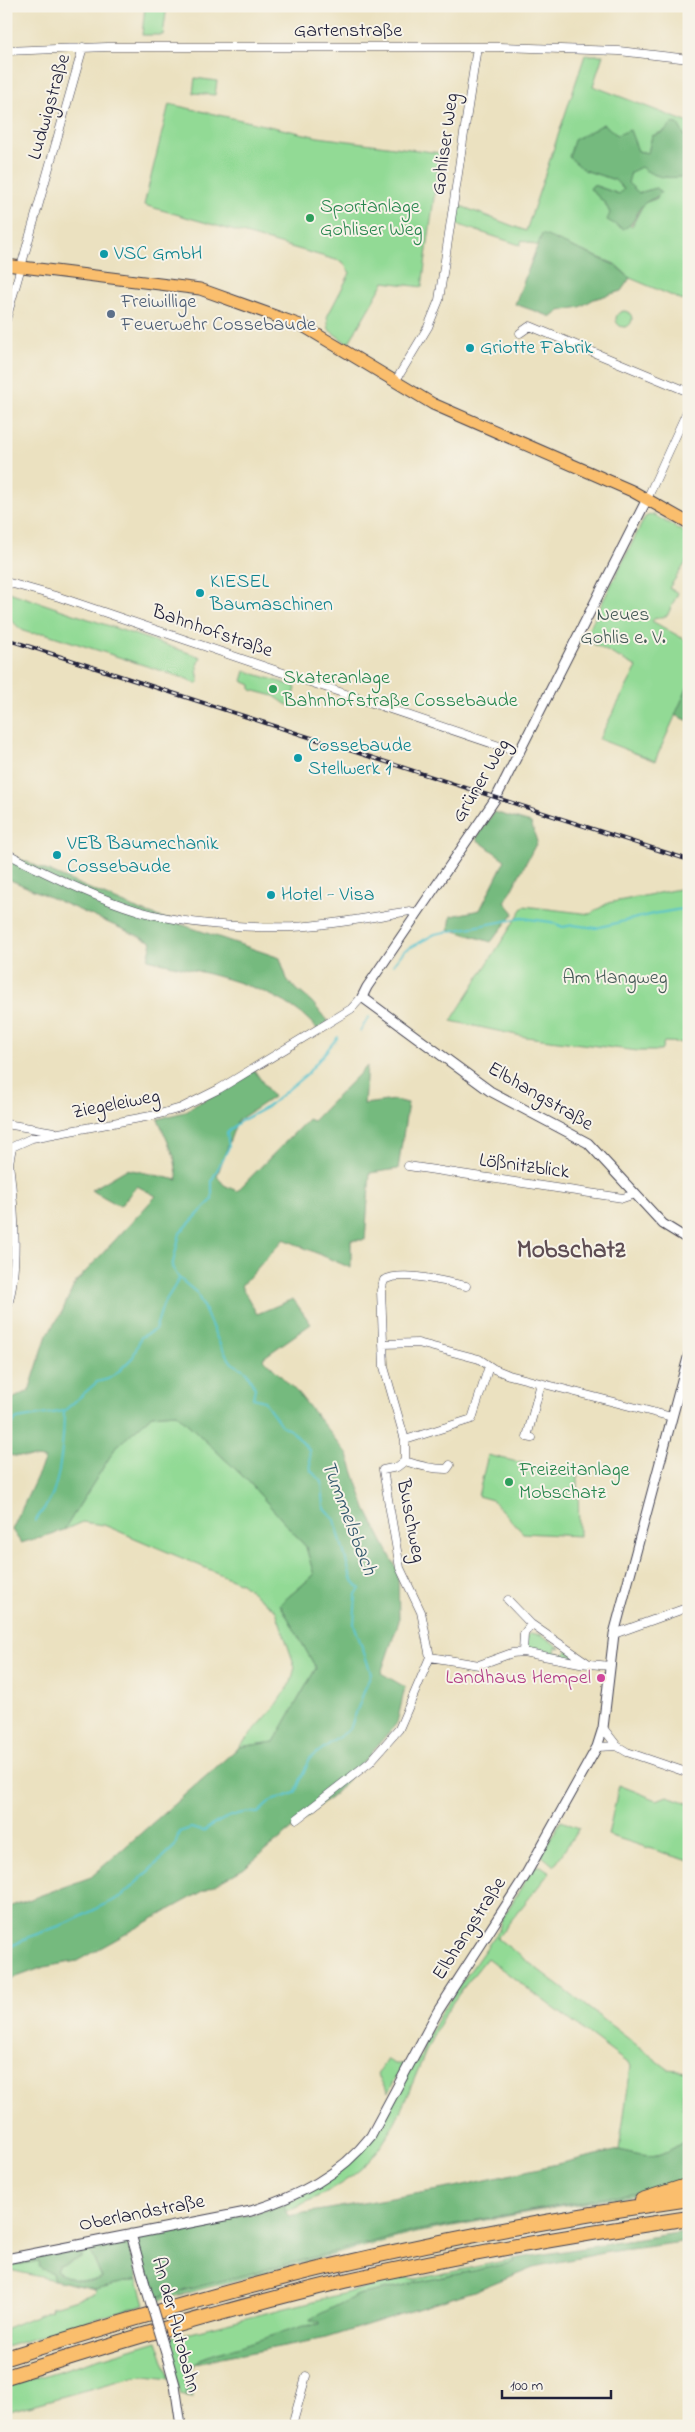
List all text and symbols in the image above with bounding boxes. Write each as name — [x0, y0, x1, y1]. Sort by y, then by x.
street label: Gartenstraße — [294, 17, 402, 46]
street label: Ludwigstraße — [21, 51, 80, 164]
street label: Gohliser Weg — [425, 91, 468, 197]
place label: Sportanlage Gohliser Weg — [320, 193, 423, 246]
marker: Sportanlage Gohliser Weg — [304, 212, 316, 224]
place label: VSC GmbH — [113, 240, 202, 269]
marker: VSC GmbH — [98, 248, 110, 260]
place label: Freiwillige Feuerwehr Cossebaude — [120, 288, 316, 340]
marker: Freiwillige Feuerwehr Cossebaude — [105, 308, 117, 320]
place label: Griotte Fabrik — [480, 334, 593, 363]
marker: Griotte Fabrik — [464, 342, 476, 354]
place label: KIESEL Baumaschinen — [209, 568, 333, 620]
marker: KIESEL Baumaschinen — [194, 587, 206, 599]
street label: Bahnhofstraße — [147, 597, 276, 666]
park label: Neues Gohlis e. V. — [580, 601, 666, 653]
place label: Skateranlage Bahnhofstraße Cossebaude — [282, 664, 518, 716]
marker: Skateranlage Bahnhofstraße Cossebaude — [267, 683, 279, 695]
place label: Cossebaude Stellwerk 1 — [308, 732, 412, 784]
street label: Grüner Weg — [445, 733, 519, 829]
marker: Cossebaude Stellwerk 1 — [292, 752, 304, 764]
place label: VEB Baumechanik Cossebaude — [66, 830, 219, 882]
marker: VEB Baumechanik Cossebaude — [51, 849, 63, 861]
place label: Hotel - Visa — [281, 881, 375, 910]
marker: Hotel - Visa — [265, 889, 277, 901]
park label: Am Hangweg — [562, 964, 668, 994]
street label: Elbhangstraße — [481, 1055, 598, 1140]
street label: Ziegeleiweg — [70, 1082, 163, 1129]
street label: Lößnitzblick — [477, 1146, 571, 1188]
district label: Mobschatz — [517, 1233, 626, 1269]
water label: Tummelsbach — [312, 1456, 384, 1581]
place label: Freizeitanlage Mobschatz — [518, 1456, 630, 1508]
street label: Buschweg — [387, 1476, 432, 1565]
marker: Freizeitanlage Mobschatz — [503, 1476, 515, 1488]
place label: Landhaus Hempel — [446, 1664, 591, 1693]
marker: Landhaus Hempel — [595, 1672, 607, 1684]
street label: Elbhangstraße — [426, 1872, 515, 1987]
street label: Oberlandstraße — [77, 2188, 207, 2240]
street label: An der Autobahn — [143, 2254, 207, 2396]
scale bar — [502, 2367, 611, 2399]
text: 100 m — [510, 2375, 543, 2397]

